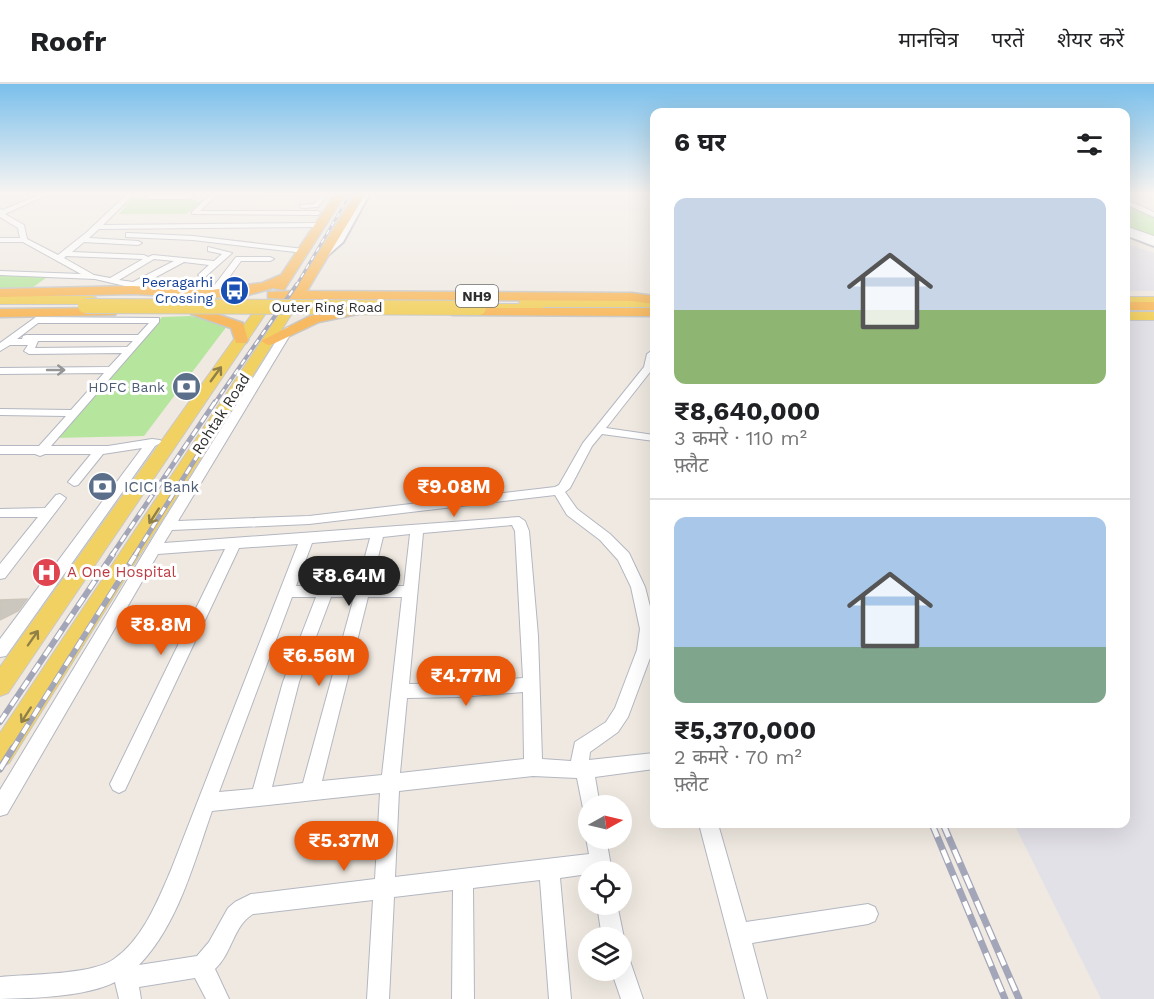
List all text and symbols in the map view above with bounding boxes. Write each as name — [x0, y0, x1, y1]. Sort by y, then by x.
text: Roofr — [30, 25, 106, 58]
text: मानचित्र — [899, 27, 959, 52]
text: परतें — [992, 27, 1024, 52]
text: शेयर करें — [1057, 27, 1124, 52]
text: 6 घर — [674, 127, 726, 157]
icon: filters — [1073, 128, 1106, 161]
icon: home — [836, 237, 944, 345]
place label: Peeragarhi Crossing — [142, 274, 214, 306]
bus stop icon: Peeragarhi Crossing — [218, 274, 250, 306]
road number: NH9 — [456, 285, 498, 307]
street label: Outer Ring Road — [271, 299, 383, 315]
one-way arrow — [45, 364, 65, 376]
one-way arrow — [210, 366, 222, 382]
street label: Rohtak Road — [188, 370, 254, 458]
bank icon: HDFC Bank — [170, 371, 202, 403]
place label: HDFC Bank — [88, 379, 165, 395]
text: ₹8,640,000 — [674, 396, 820, 426]
text: 3 कमरे · 110 m² — [674, 426, 807, 450]
text: फ़्लैट — [674, 453, 709, 477]
pin: ₹9.08M — [405, 467, 503, 518]
bank icon: ICICI Bank — [87, 471, 119, 503]
text: ₹9.08M — [417, 474, 491, 498]
place label: ICICI Bank — [124, 478, 200, 496]
one-way arrow — [148, 508, 161, 525]
hospital icon: A One Hospital — [30, 556, 62, 588]
pin: ₹8.64M — [300, 556, 398, 607]
icon: home — [836, 556, 944, 664]
place label: A One Hospital — [67, 563, 177, 581]
text: ₹8.64M — [312, 563, 386, 587]
pin: ₹8.8M — [119, 605, 203, 656]
text: ₹8.8M — [130, 612, 192, 636]
one-way arrow — [27, 630, 39, 646]
pin: ₹6.56M — [270, 636, 368, 687]
text: ₹6.56M — [283, 643, 355, 667]
pin: ₹4.77M — [417, 656, 515, 707]
text: ₹4.77M — [431, 663, 501, 687]
one-way arrow — [19, 707, 32, 724]
text: ₹5,370,000 — [674, 715, 816, 745]
text: 2 कमरे · 70 m² — [674, 745, 802, 769]
text: फ़्लैट — [674, 772, 709, 796]
north arrow — [578, 795, 632, 849]
map controls — [578, 795, 632, 981]
pin: ₹5.37M — [295, 821, 393, 872]
text: ₹5.37M — [308, 828, 380, 852]
button: locate — [578, 861, 632, 915]
button: layers — [578, 927, 632, 981]

